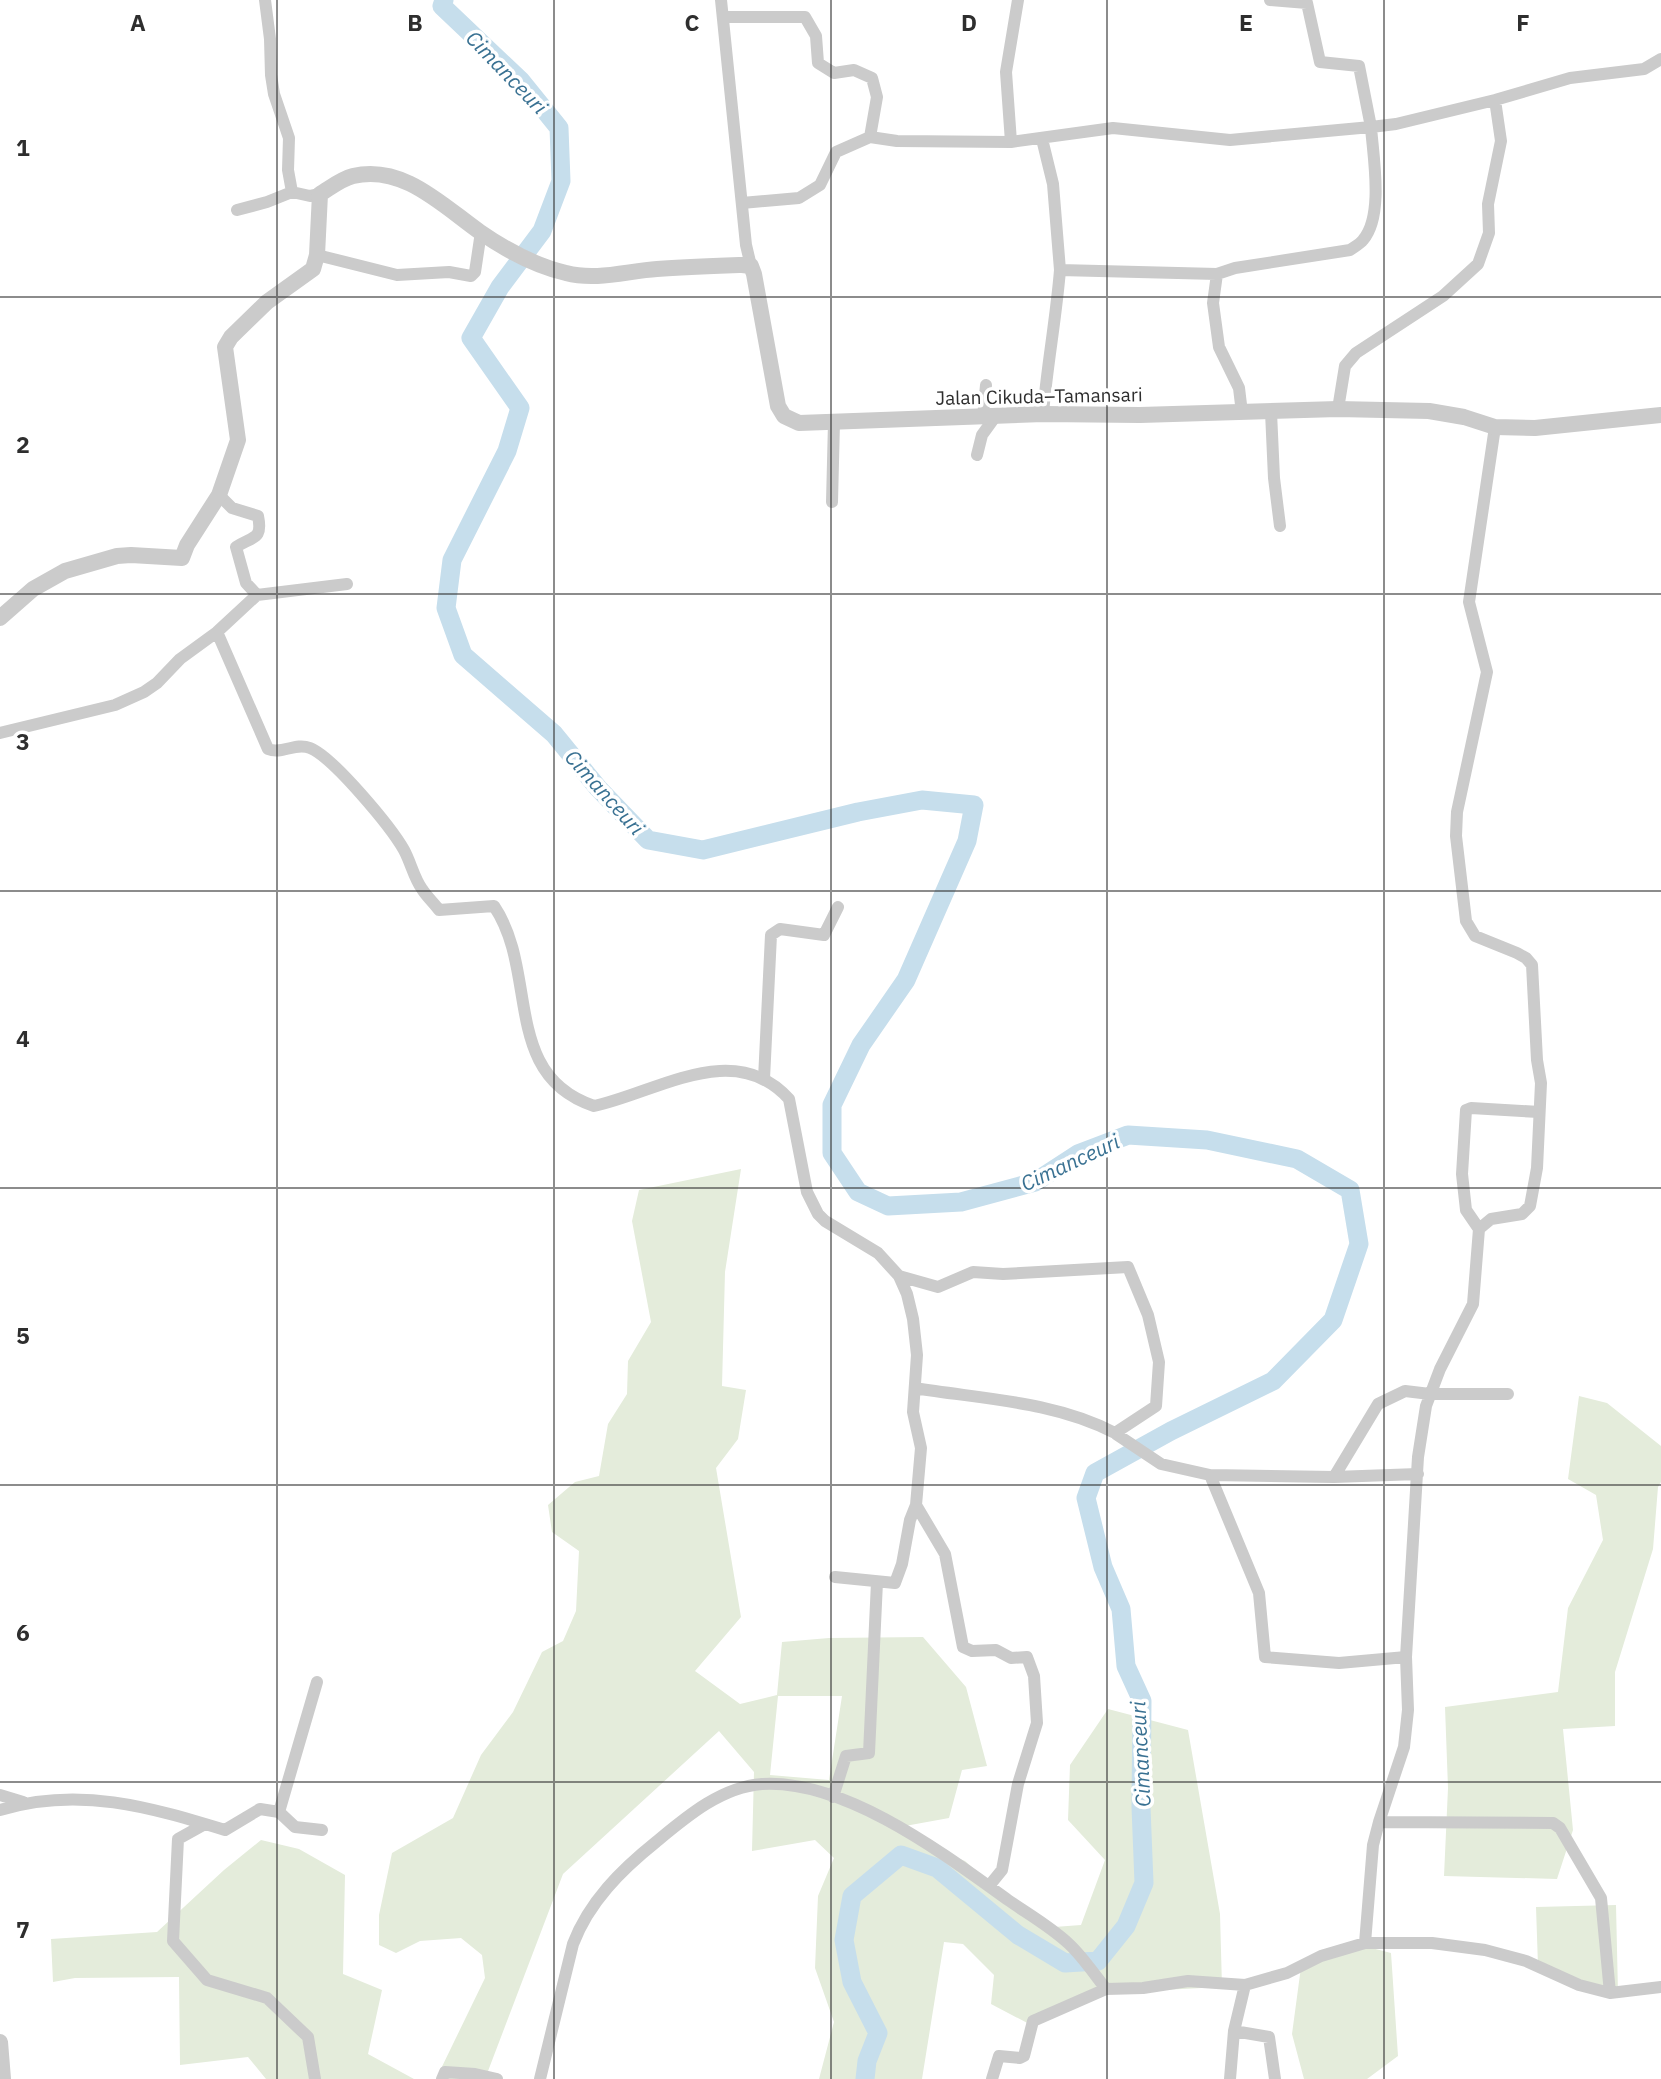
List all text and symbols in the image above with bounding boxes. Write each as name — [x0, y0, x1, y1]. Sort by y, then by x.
text: A — [130, 7, 146, 37]
text: B — [407, 7, 423, 37]
text: C — [685, 7, 700, 37]
text: D — [961, 7, 977, 37]
text: E — [1239, 7, 1253, 37]
text: F — [1516, 7, 1530, 37]
water label: Cimanceuri — [460, 24, 554, 120]
text: 1 — [16, 132, 30, 162]
street label: Jalan Cikuda–Tamansari — [935, 382, 1143, 410]
text: 2 — [16, 429, 30, 459]
text: 3 — [16, 726, 30, 756]
water label: Cimanceuri — [559, 743, 651, 841]
text: 4 — [16, 1023, 30, 1053]
water label: Cimanceuri — [1016, 1127, 1124, 1197]
text: 5 — [16, 1320, 30, 1350]
text: 6 — [16, 1617, 30, 1647]
water label: Cimanceuri — [1123, 1700, 1157, 1808]
text: 7 — [16, 1914, 30, 1944]

